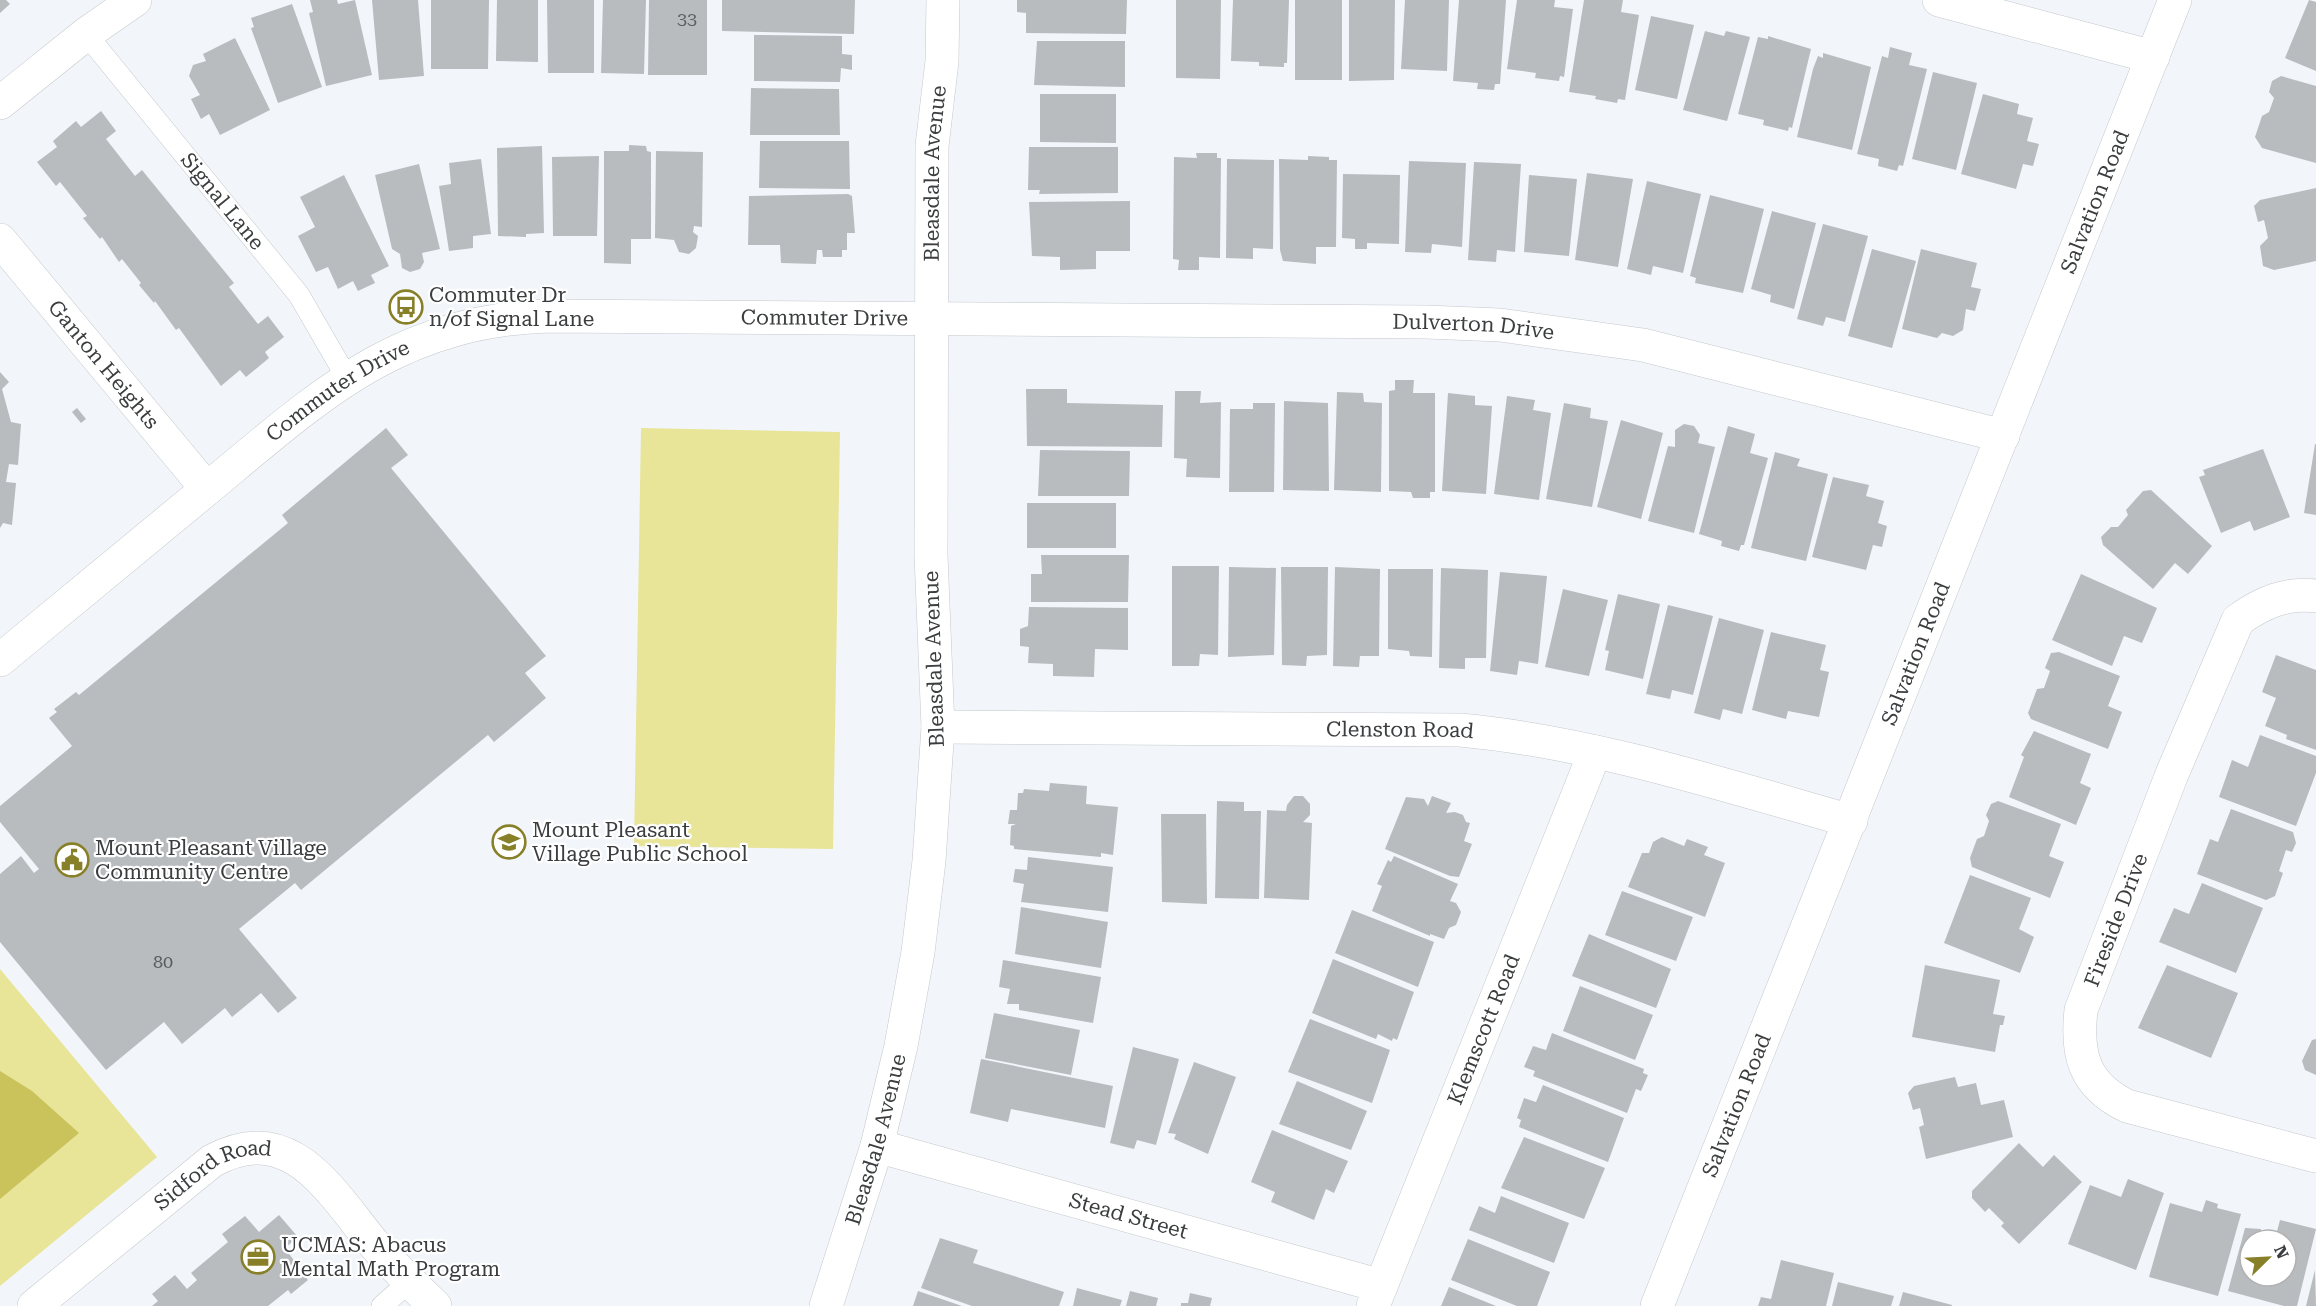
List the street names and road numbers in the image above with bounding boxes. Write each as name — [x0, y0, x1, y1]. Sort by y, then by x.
street label: Bleasdale Avenue — [920, 84, 951, 262]
street label: Salvation Road — [2056, 126, 2134, 277]
street label: Signal Lane — [176, 148, 269, 255]
street label: Ganton Heights — [43, 295, 164, 434]
street label: Commuter Drive — [741, 305, 908, 330]
street label: Dulverton Drive — [1392, 310, 1556, 344]
street label: Commuter Drive — [261, 335, 413, 447]
street label: Bleasdale Avenue — [919, 570, 949, 748]
street label: Salvation Road — [1877, 578, 1955, 729]
street label: Clenston Road — [1326, 717, 1475, 743]
street label: Fireside Drive — [2080, 850, 2152, 990]
street label: Klemscott Road — [1443, 950, 1525, 1108]
street label: Salvation Road — [1697, 1030, 1776, 1180]
street label: Bleasdale Avenue — [841, 1051, 911, 1228]
street label: Sidford Road — [149, 1136, 274, 1215]
street label: Stead Street — [1066, 1188, 1191, 1244]

